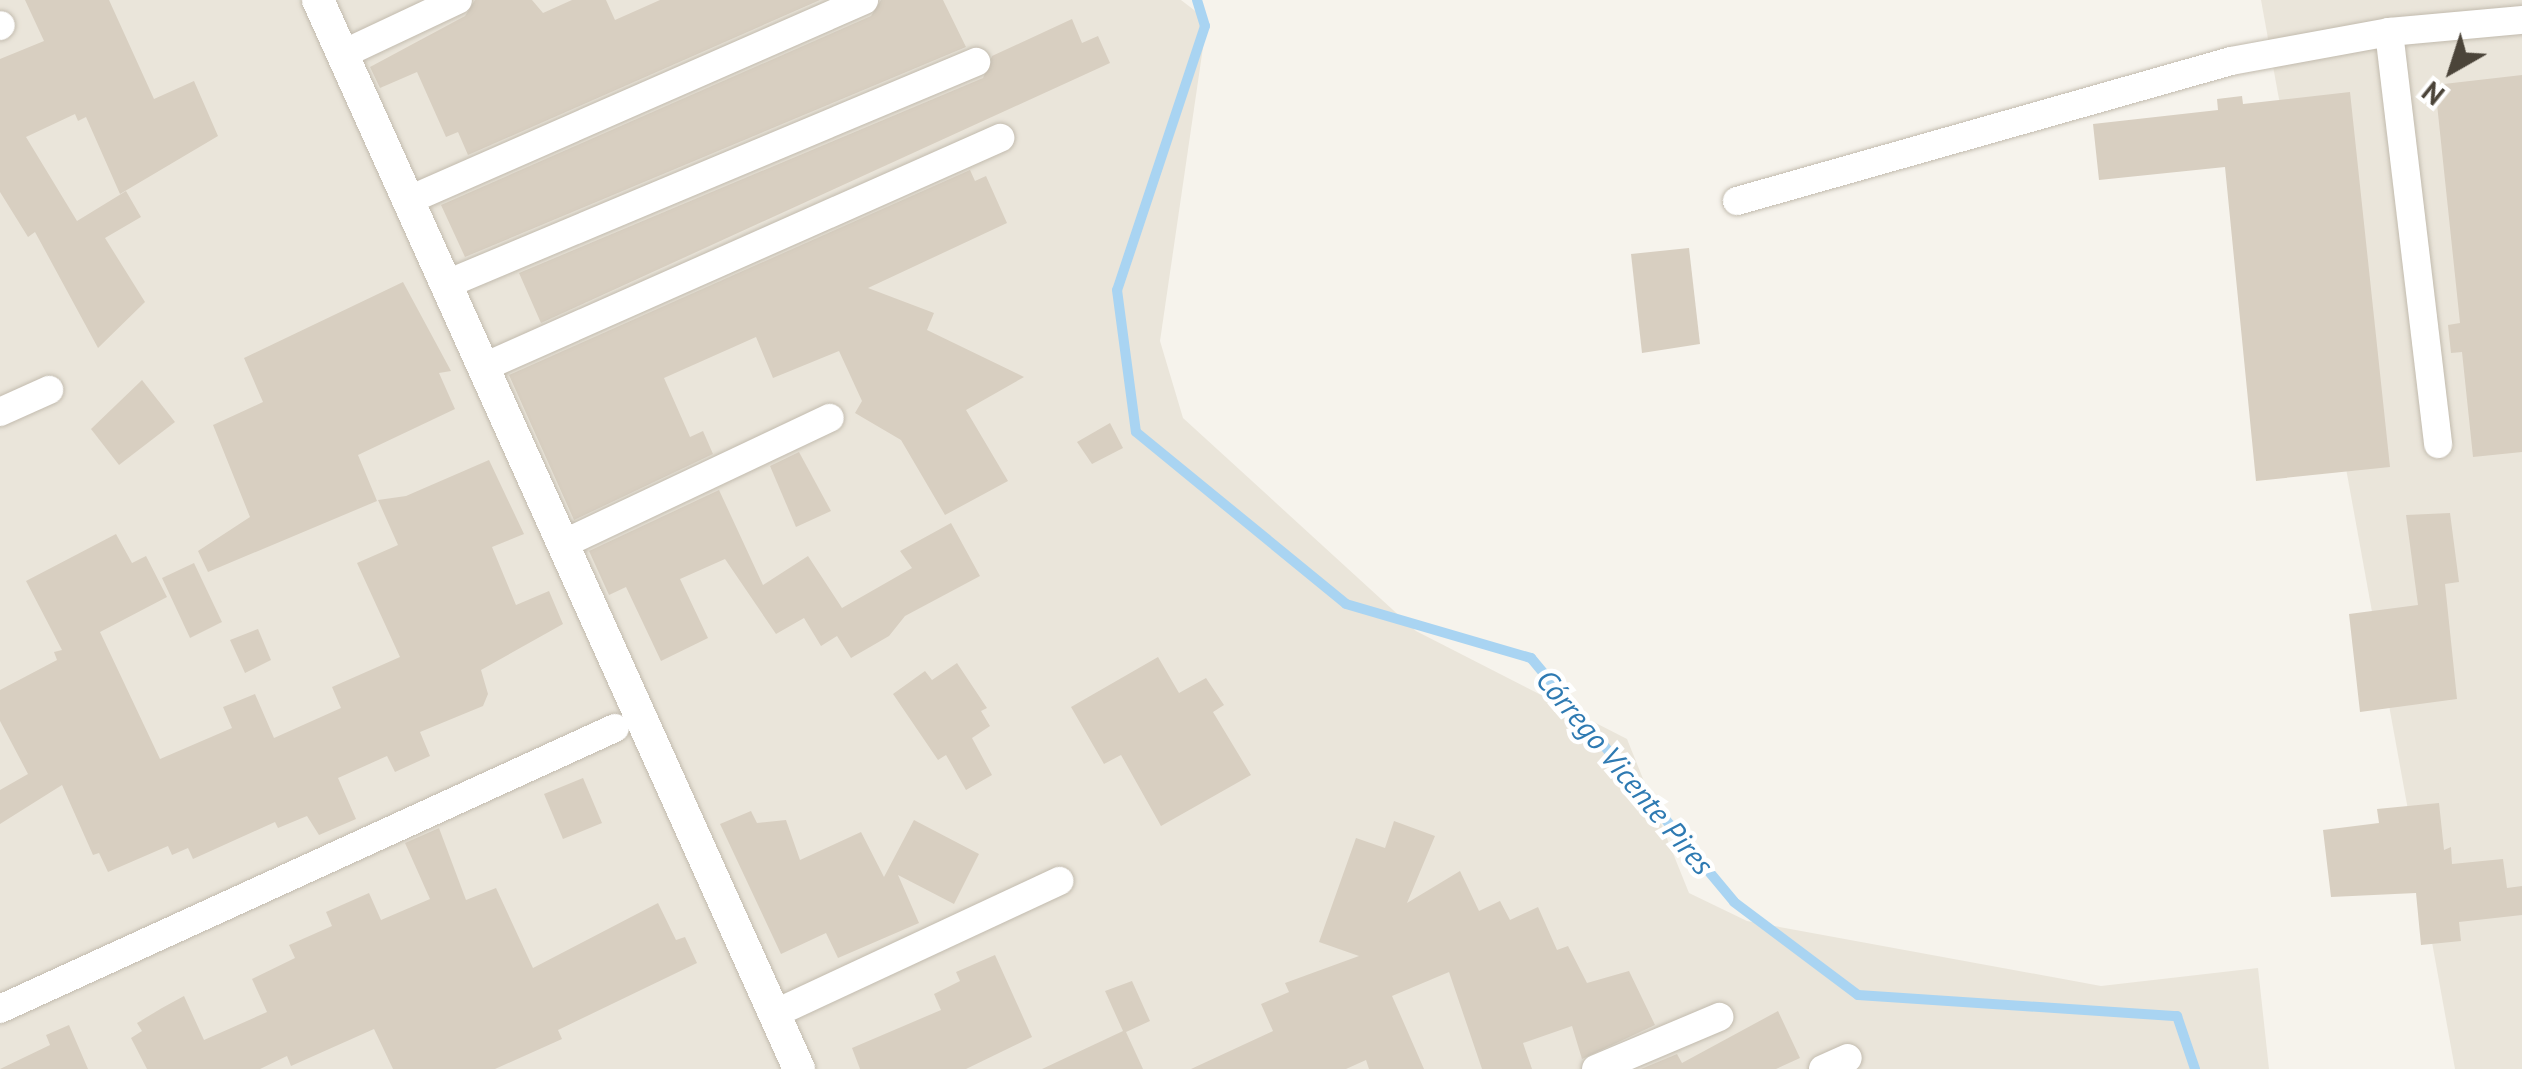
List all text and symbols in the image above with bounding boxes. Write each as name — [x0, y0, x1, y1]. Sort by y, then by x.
north arrow — [2402, 20, 2502, 120]
text: N — [2414, 74, 2452, 114]
water label: Córrego Vicente Pires — [1528, 662, 1722, 882]

